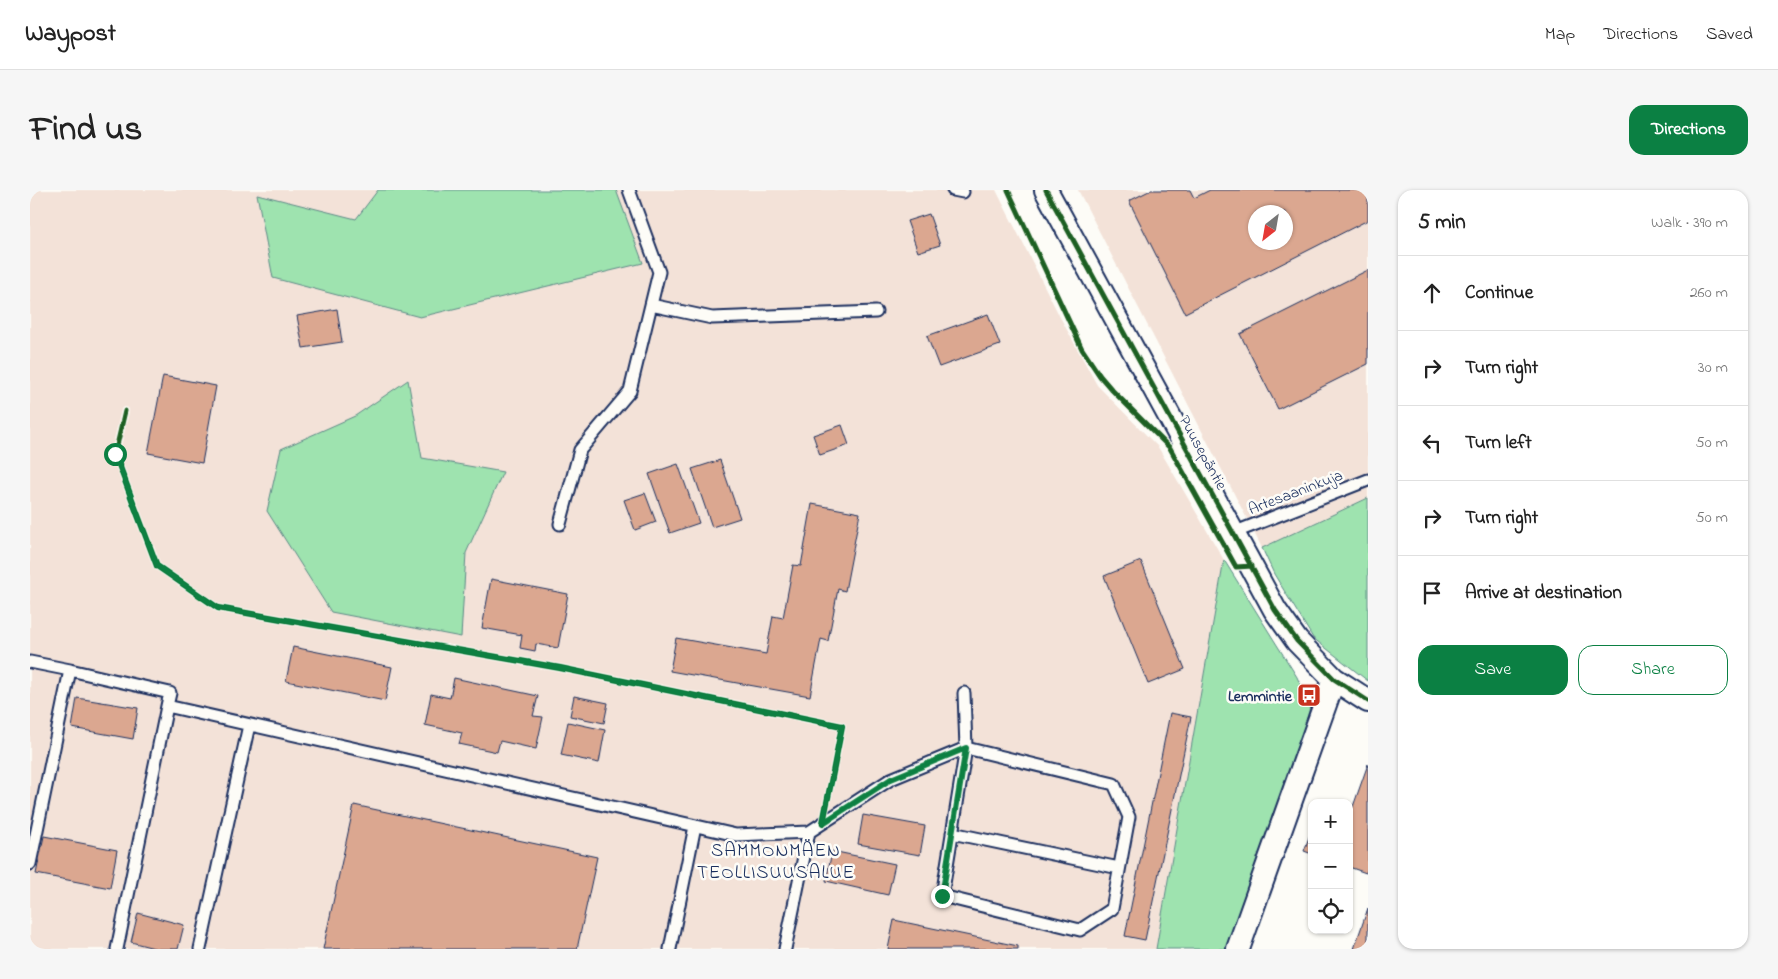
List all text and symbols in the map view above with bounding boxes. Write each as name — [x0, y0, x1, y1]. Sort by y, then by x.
text: Waypost — [25, 17, 116, 52]
text: Map — [1545, 22, 1575, 48]
text: Directions — [1603, 22, 1678, 48]
text: Saved — [1706, 22, 1753, 48]
text: Find us — [30, 105, 142, 156]
button: Directions — [1629, 105, 1748, 155]
north arrow — [1248, 205, 1293, 250]
text: 5 min — [1418, 208, 1466, 238]
text: Walk · 390 m — [1651, 211, 1728, 235]
icon: ahead — [1418, 279, 1446, 307]
text: Continue — [1465, 280, 1533, 307]
text: 260 m — [1690, 281, 1728, 305]
icon: right — [1418, 354, 1446, 382]
text: Turn right — [1465, 355, 1538, 382]
text: 30 m — [1698, 356, 1728, 380]
street label: Puusepäntie — [1172, 411, 1233, 495]
icon: left — [1418, 429, 1446, 457]
text: Turn left — [1465, 430, 1532, 457]
text: 50 m — [1696, 431, 1728, 455]
route start — [104, 443, 127, 466]
street label: Artesaaninkuja — [1245, 464, 1346, 522]
icon: right — [1418, 504, 1446, 532]
text: Turn right — [1465, 505, 1538, 532]
text: 50 m — [1696, 506, 1728, 530]
icon: arrive — [1418, 579, 1446, 607]
text: Arrive at destination — [1465, 580, 1622, 607]
button: Save — [1418, 645, 1568, 695]
button: Share — [1578, 645, 1728, 695]
bus stop icon: Lemmintie — [1296, 682, 1322, 708]
place label: Lemmintie — [1228, 685, 1293, 709]
map controls — [1308, 799, 1353, 934]
button: + — [1308, 799, 1353, 844]
district label: SAMMONMÄEN TEOLLISUUSALUE — [697, 838, 855, 887]
button: − — [1308, 844, 1353, 889]
route end — [931, 885, 954, 908]
button: locate — [1308, 889, 1353, 934]

